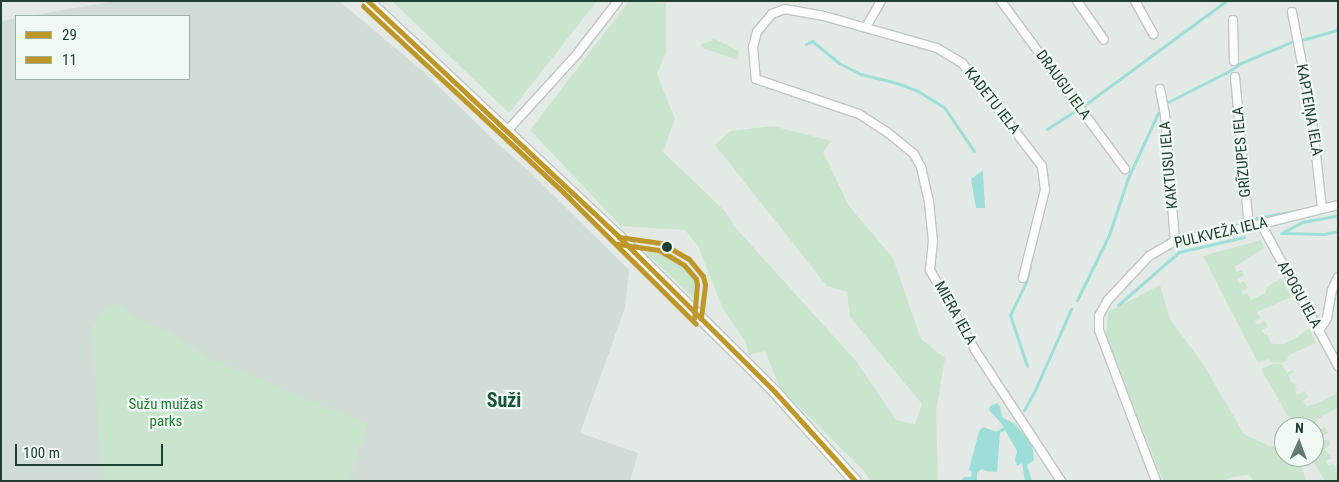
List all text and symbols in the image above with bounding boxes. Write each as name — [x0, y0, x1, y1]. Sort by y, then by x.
legend — [15, 15, 190, 80]
text: 29 — [62, 26, 77, 44]
street label: DRAUGU IELA — [1032, 47, 1094, 123]
text: 11 — [62, 51, 77, 69]
street label: KAPTEIŅA IELA — [1292, 63, 1326, 157]
street label: KADETU IELA — [960, 64, 1024, 138]
street label: GRĪZUPES IELA — [1229, 106, 1255, 198]
street label: KAKTUSU IELA — [1156, 120, 1182, 210]
street label: PULKVEŽA IELA — [1173, 214, 1269, 252]
unlabelled marker — [662, 242, 672, 252]
street label: APOGU IELA — [1273, 258, 1325, 332]
street label: MIERA IELA — [930, 278, 980, 348]
district label: Suži — [487, 388, 521, 412]
park label: Sužu muižas parks — [129, 395, 203, 430]
north arrow — [1274, 417, 1324, 467]
text: N — [1295, 420, 1304, 436]
scale bar — [18, 434, 165, 466]
text: 100 m — [23, 444, 60, 462]

